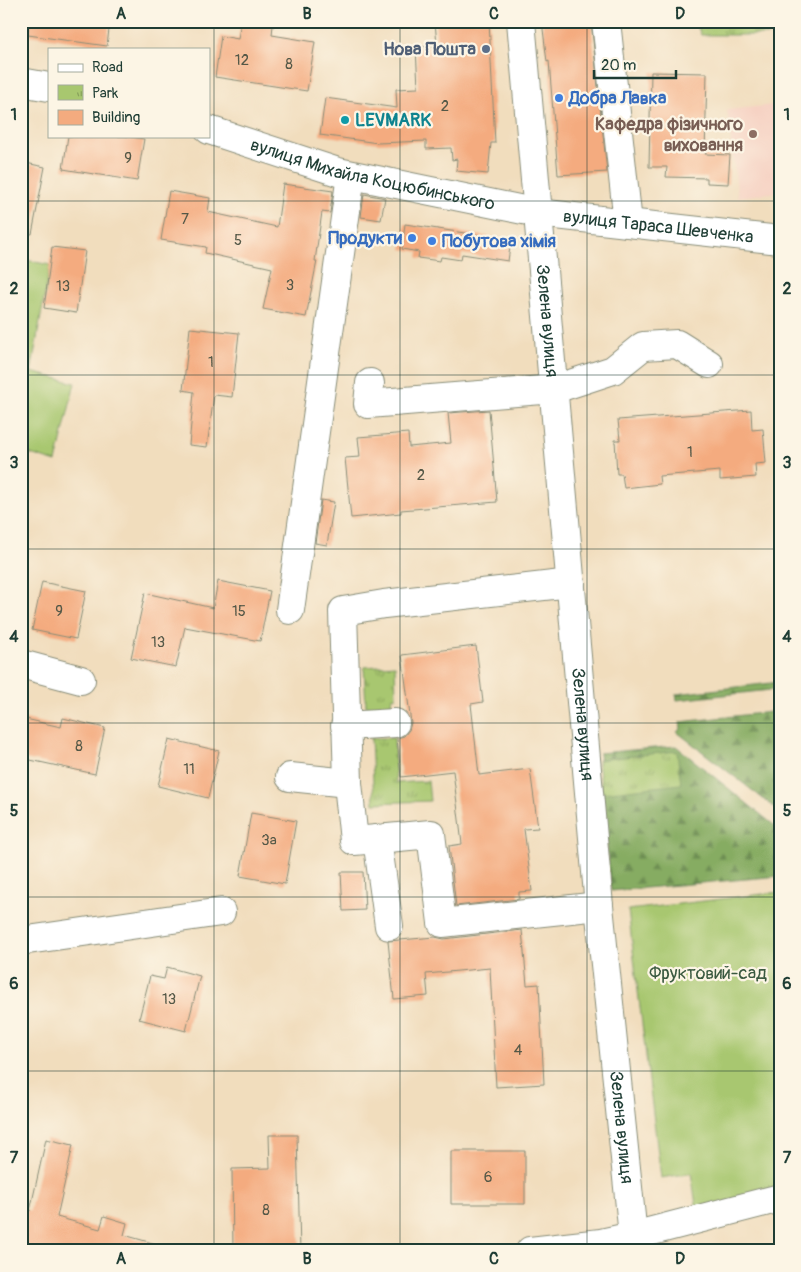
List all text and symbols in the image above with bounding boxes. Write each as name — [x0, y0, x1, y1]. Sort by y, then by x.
text: A — [116, 4, 127, 24]
text: B — [302, 4, 312, 24]
text: C — [489, 4, 499, 24]
text: D — [675, 4, 685, 24]
place label: Нова Пошта — [383, 38, 477, 61]
marker: Нова Пошта — [480, 43, 492, 55]
legend — [48, 48, 210, 138]
scale bar — [594, 48, 676, 80]
house number: 12 — [235, 51, 249, 70]
house number: 8 — [285, 55, 293, 74]
text: 20 m — [601, 56, 636, 75]
text: Road — [92, 58, 123, 77]
text: Park — [92, 84, 119, 103]
place label: Добра Лавка — [568, 87, 667, 110]
marker: Добра Лавка — [553, 92, 565, 104]
house number: 2 — [441, 97, 449, 116]
text: 1 — [11, 105, 17, 125]
text: 1 — [784, 105, 790, 125]
text: Building — [92, 108, 140, 127]
place label: LEVMARK — [355, 109, 431, 132]
place label: Кафедра фізичного виховання — [595, 113, 743, 157]
marker: LEVMARK — [339, 114, 351, 126]
marker: Кафедра фізичного виховання — [747, 128, 759, 140]
street label: вулиця Михайла Коцюбинського — [247, 133, 497, 216]
house number: 9 — [124, 149, 132, 168]
street label: вулиця Тараса Шевченка — [562, 205, 755, 249]
house number: 7 — [181, 210, 189, 229]
place label: Продукти — [328, 227, 402, 250]
place label: Побутова хімія — [442, 230, 556, 253]
house number: 5 — [234, 231, 242, 250]
marker: Продукти — [406, 232, 418, 244]
marker: Побутова хімія — [426, 235, 438, 247]
street label: Зелена вулиця — [531, 264, 563, 378]
house number: 3 — [286, 276, 294, 295]
house number: 13 — [56, 277, 70, 296]
text: 2 — [10, 279, 19, 299]
text: 2 — [783, 279, 792, 299]
house number: 1 — [208, 353, 214, 372]
house number: 1 — [687, 443, 693, 462]
text: 3 — [10, 453, 19, 473]
text: 3 — [783, 453, 792, 473]
house number: 2 — [417, 466, 425, 485]
house number: 9 — [55, 602, 63, 621]
house number: 15 — [232, 602, 246, 621]
text: 4 — [9, 627, 19, 647]
text: 4 — [782, 627, 792, 647]
house number: 13 — [151, 633, 165, 652]
street label: Зелена вулиця — [566, 667, 599, 782]
house number: 8 — [75, 737, 83, 756]
house number: 11 — [183, 760, 195, 779]
text: 5 — [10, 801, 19, 821]
text: 5 — [783, 801, 792, 821]
house number: 3а — [261, 831, 277, 850]
park label: Фруктовий-сад — [649, 962, 767, 985]
text: 6 — [9, 974, 19, 994]
text: 6 — [782, 974, 792, 994]
house number: 13 — [162, 990, 176, 1009]
house number: 4 — [514, 1041, 523, 1060]
street label: Зелена вулиця — [604, 1070, 639, 1185]
text: 7 — [10, 1148, 19, 1168]
text: 7 — [783, 1148, 792, 1168]
house number: 6 — [484, 1168, 492, 1187]
house number: 8 — [262, 1201, 270, 1220]
text: A — [116, 1249, 127, 1269]
text: B — [302, 1249, 312, 1269]
text: C — [489, 1249, 499, 1269]
text: D — [675, 1249, 685, 1269]

